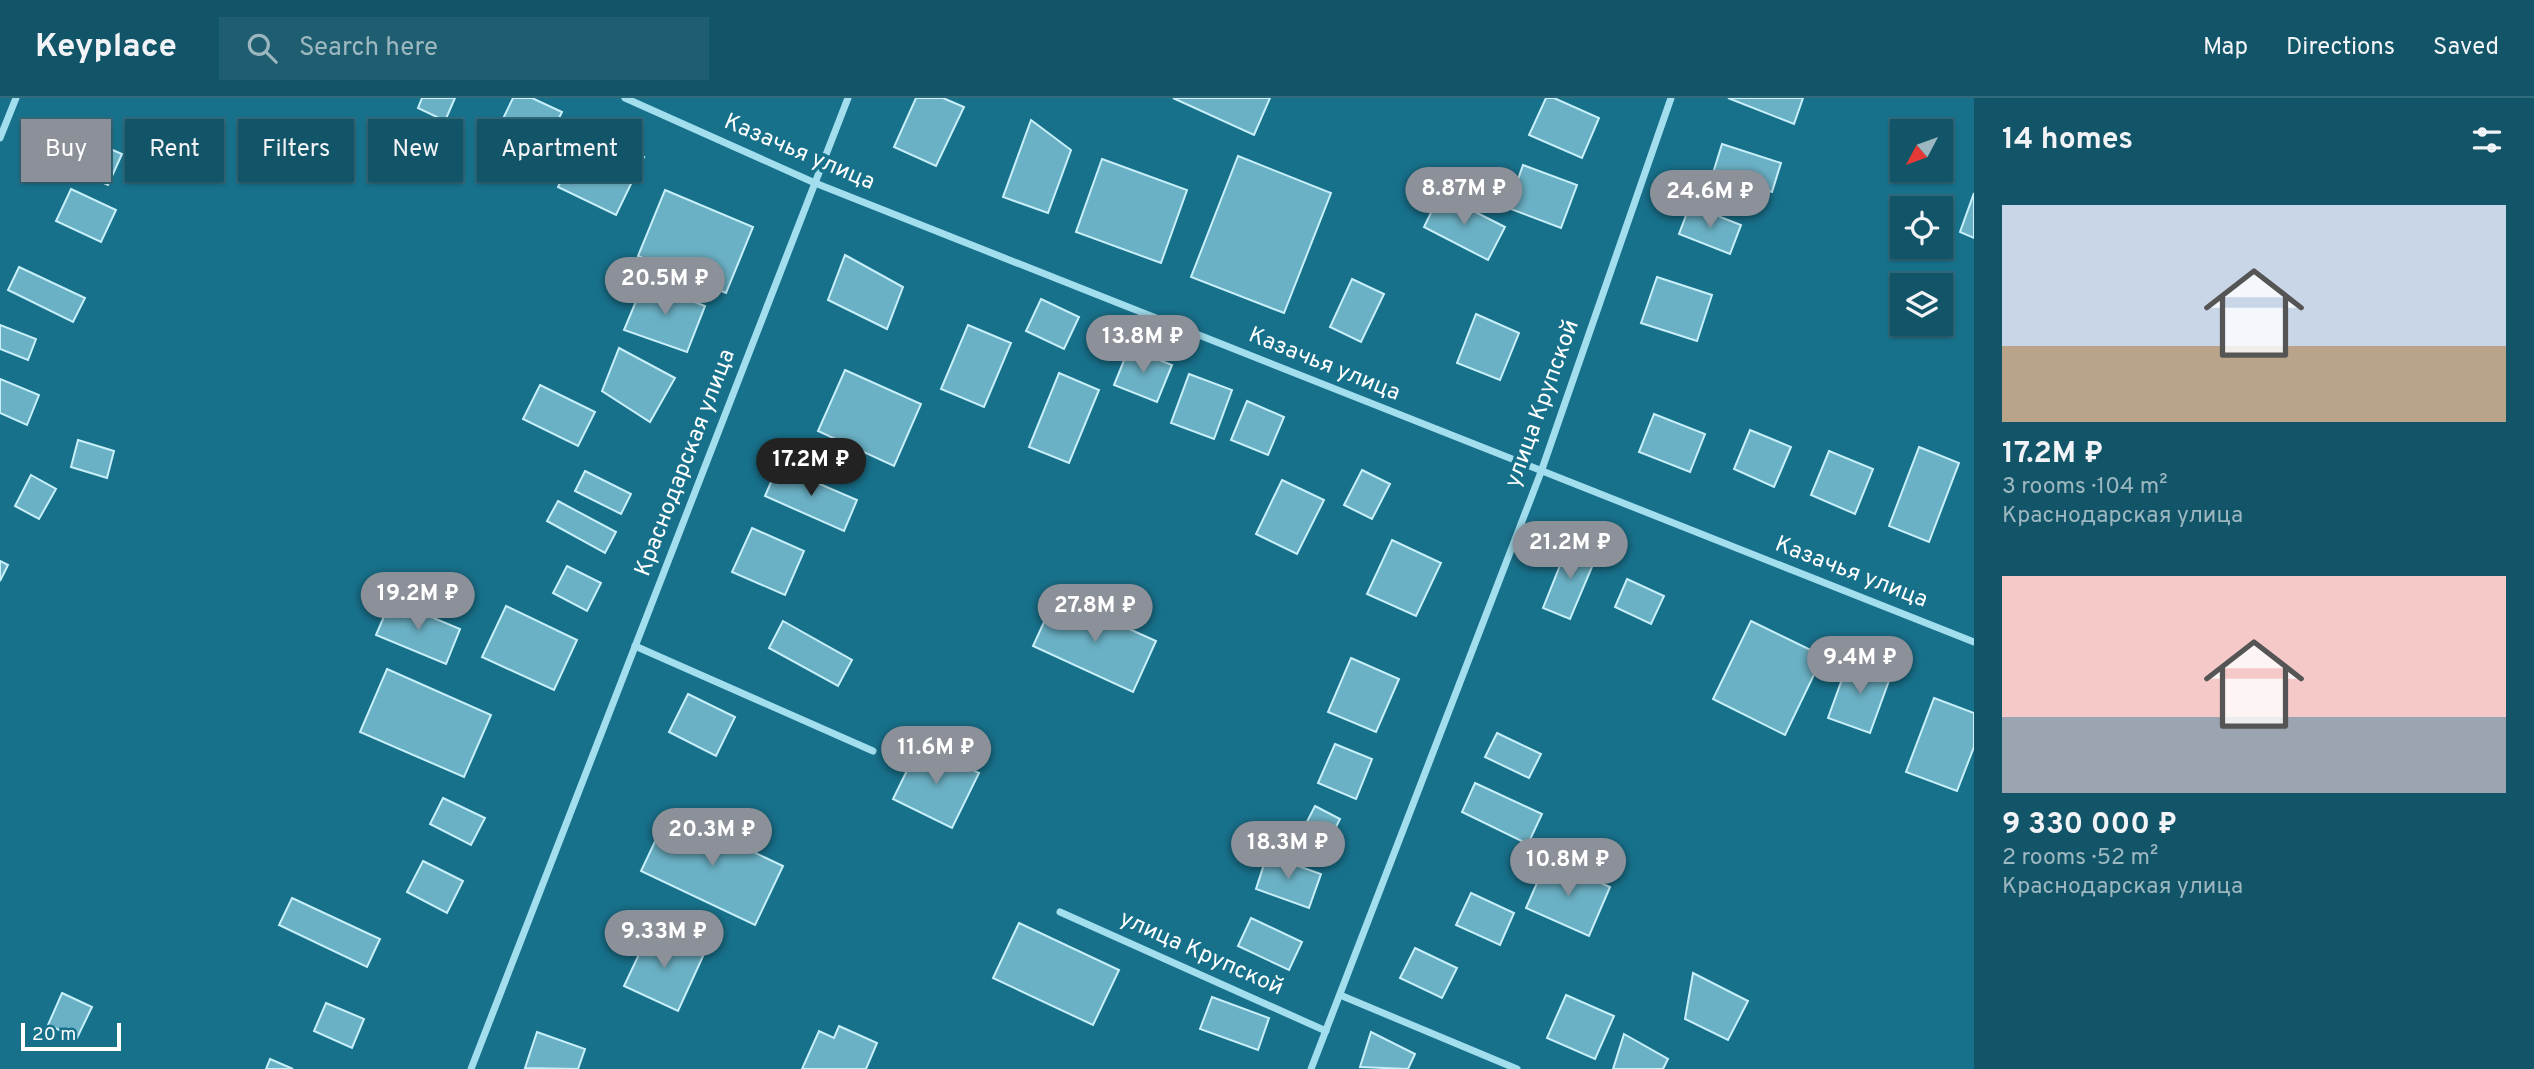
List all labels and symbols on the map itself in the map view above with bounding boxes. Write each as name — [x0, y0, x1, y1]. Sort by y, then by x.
street label: Казачья улица — [719, 108, 879, 198]
north arrow — [1890, 119, 1953, 182]
pin: 8.87M ₽ — [1399, 167, 1529, 227]
pin: 24.6M ₽ — [1645, 170, 1775, 230]
pin: 20.5M ₽ — [600, 258, 730, 317]
pin: 13.8M ₽ — [1078, 316, 1208, 375]
street label: улица Крупской — [1499, 316, 1587, 492]
street label: Казачья улица — [1244, 321, 1404, 409]
street label: Краснодарская улица — [629, 345, 743, 581]
pin: 17.2M ₽ — [746, 438, 876, 498]
pin: 21.2M ₽ — [1505, 522, 1635, 581]
street label: Казачья улица — [1771, 531, 1931, 615]
pin: 19.2M ₽ — [353, 573, 483, 632]
pin: 27.8M ₽ — [1030, 584, 1160, 644]
pin: 9.4M ₽ — [1803, 636, 1917, 696]
pin: 11.6M ₽ — [871, 726, 1001, 786]
pin: 20.3M ₽ — [647, 808, 777, 868]
pin: 18.3M ₽ — [1223, 822, 1353, 881]
pin: 10.8M ₽ — [1503, 838, 1633, 898]
street label: улица Крупской — [1114, 905, 1288, 1003]
pin: 9.33M ₽ — [599, 910, 729, 970]
scale bar — [21, 1020, 121, 1052]

